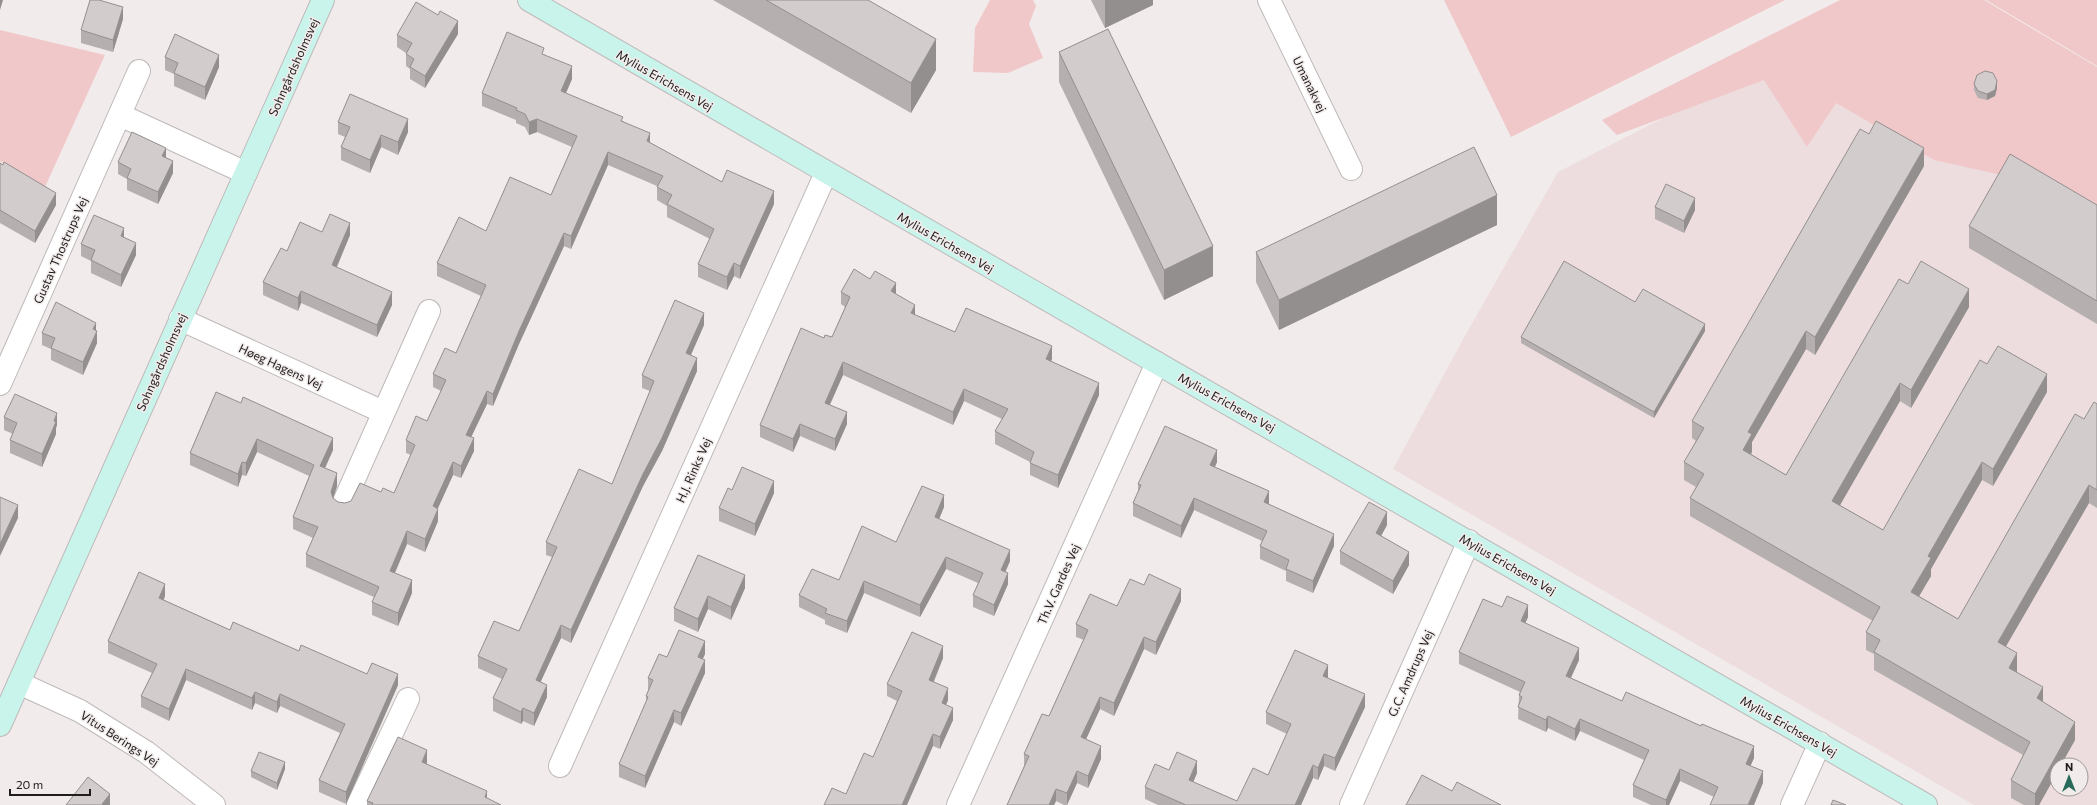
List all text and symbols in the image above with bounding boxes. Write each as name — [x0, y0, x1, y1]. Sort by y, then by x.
street label: Sohngårdsholmsvej — [265, 16, 321, 118]
street label: Mylius Erichsens Vej — [614, 47, 716, 113]
street label: Umanakvej — [1290, 54, 1330, 114]
street label: Gustav Thostrups Vej — [30, 194, 90, 306]
street label: Mylius Erichsens Vej — [895, 209, 997, 275]
street label: Sohngårdsholmsvej — [133, 311, 189, 413]
street label: Høeg Hagens Vej — [237, 340, 325, 392]
street label: Mylius Erichsens Vej — [1176, 369, 1278, 435]
street label: H.J. Rinks Vej — [672, 435, 714, 505]
street label: Mylius Erichsens Vej — [1457, 531, 1559, 597]
street label: Th.V. Gardes Vej — [1034, 542, 1082, 626]
street label: G.C. Amdrups Vej — [1385, 628, 1435, 718]
street label: Mylius Erichsens Vej — [1738, 693, 1840, 759]
street label: Vitus Berings Vej — [78, 707, 162, 769]
north arrow — [2049, 757, 2089, 797]
text: N — [2065, 760, 2073, 773]
scale bar — [10, 771, 90, 797]
text: 20 m — [16, 777, 43, 791]

